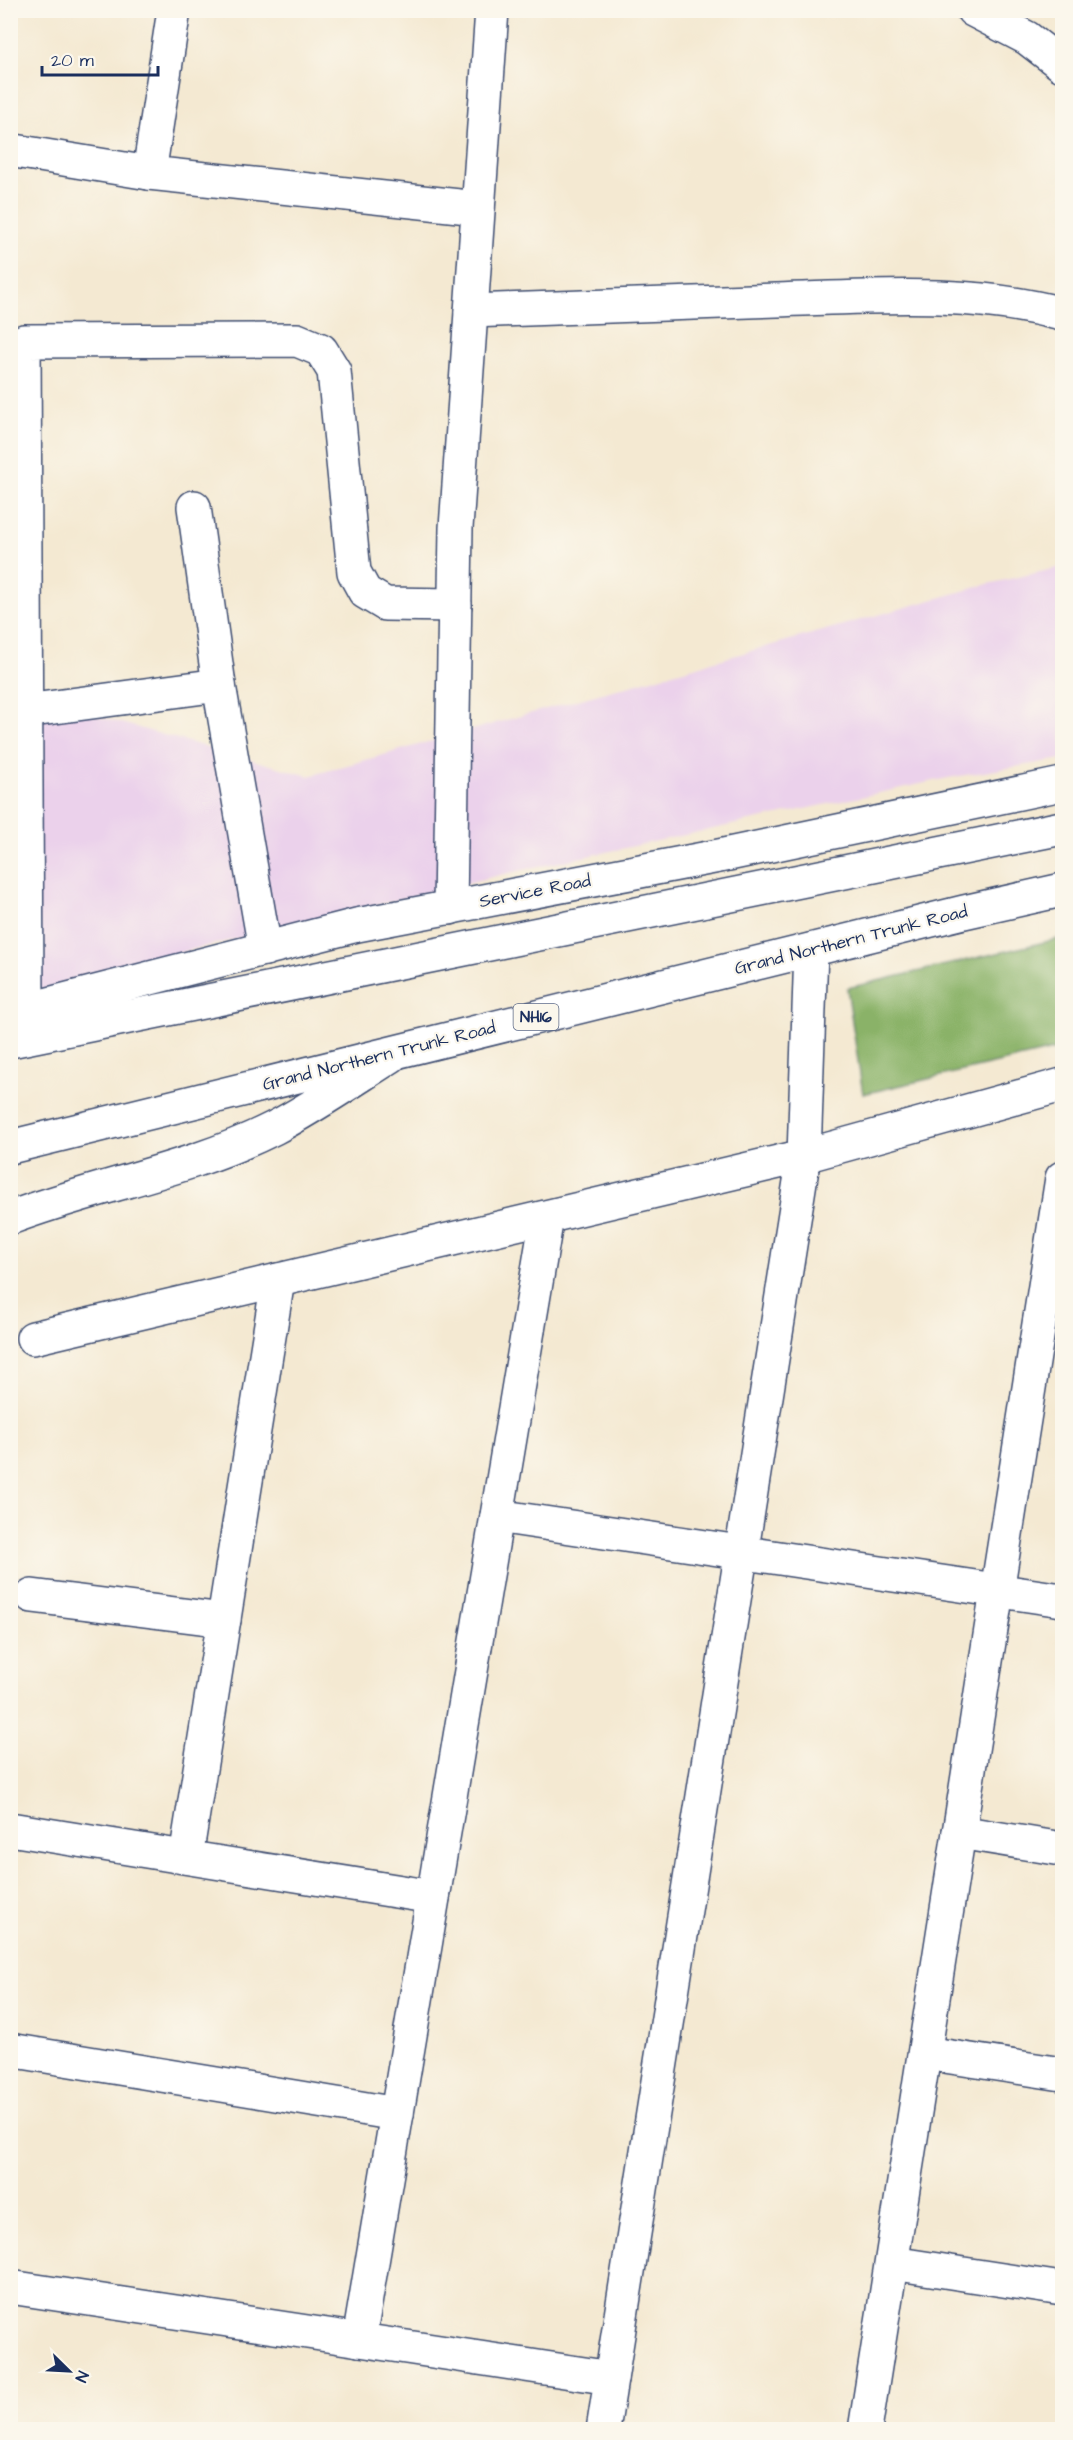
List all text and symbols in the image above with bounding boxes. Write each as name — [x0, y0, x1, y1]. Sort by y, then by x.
scale bar — [42, 39, 158, 77]
text: 20 m — [51, 48, 94, 73]
street label: Service Road — [477, 868, 593, 914]
street label: Grand Northern Trunk Road — [732, 899, 970, 981]
road number: NH16 — [514, 1004, 558, 1030]
street label: Grand Northern Trunk Road — [260, 1015, 498, 1097]
north arrow — [39, 2341, 99, 2401]
text: N — [70, 2368, 94, 2386]

